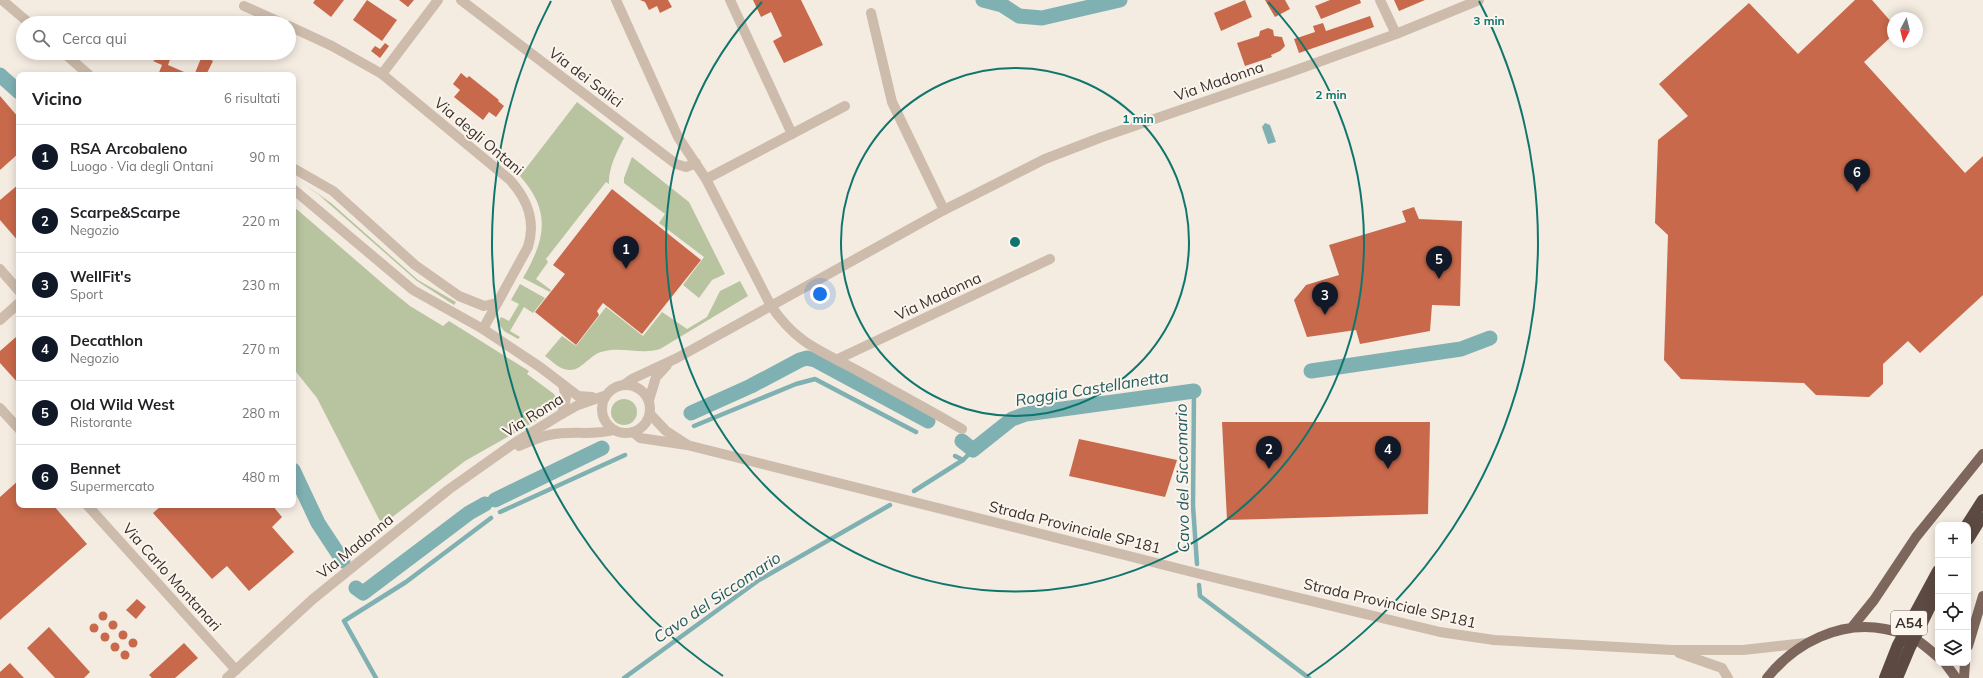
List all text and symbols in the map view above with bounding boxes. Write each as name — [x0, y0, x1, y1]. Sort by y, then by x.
north arrow — [1887, 12, 1923, 48]
text: 3 min — [1473, 13, 1505, 28]
search box — [16, 16, 296, 60]
icon: search — [30, 27, 52, 49]
text: Cerca qui — [62, 29, 127, 48]
street label: Via dei Salici — [545, 43, 627, 111]
street label: Via Madonna — [1172, 57, 1266, 105]
text: 2 min — [1315, 87, 1347, 102]
text: Vicino — [32, 88, 82, 109]
text: 6 risultati — [224, 90, 280, 106]
street label: Via degli Ontani — [430, 93, 528, 179]
text: 1 min — [1122, 111, 1154, 126]
text: RSA Arcobaleno — [70, 139, 187, 158]
text: 1 — [41, 149, 49, 165]
text: 90 m — [250, 149, 280, 165]
text: Luogo · Via degli Ontani — [70, 158, 213, 174]
pin: 6 — [1844, 159, 1870, 192]
text: Scarpe&Scarpe — [70, 203, 180, 222]
text: 2 — [41, 213, 49, 229]
text: 220 m — [242, 213, 280, 229]
text: Negozio — [70, 222, 119, 238]
centre of rings — [1008, 235, 1022, 249]
pin: 1 — [613, 236, 639, 269]
pin: 5 — [1426, 246, 1452, 279]
text: WellFit's — [70, 267, 131, 286]
street label: Via Madonna — [892, 268, 984, 324]
text: 3 — [41, 277, 49, 293]
text: 230 m — [242, 277, 280, 293]
pin: 3 — [1312, 282, 1338, 315]
your location — [810, 284, 830, 304]
text: Sport — [70, 286, 103, 302]
text: Decathlon — [70, 331, 143, 350]
text: 4 — [41, 341, 49, 357]
text: 270 m — [242, 341, 280, 357]
text: Negozio — [70, 350, 119, 366]
water label: Roggia Castellanetta — [1014, 366, 1171, 410]
street label: Via Roma — [499, 389, 567, 441]
text: Old Wild West — [70, 395, 174, 414]
water label: Cavo del Siccomario — [1171, 403, 1193, 553]
text: 5 — [41, 405, 49, 421]
text: 280 m — [242, 405, 280, 421]
text: Ristorante — [70, 414, 132, 430]
pin: 2 — [1256, 436, 1282, 469]
pin: 4 — [1375, 436, 1401, 469]
text: Bennet — [70, 459, 121, 478]
text: 6 — [41, 469, 49, 485]
text: 480 m — [242, 469, 280, 485]
text: Supermercato — [70, 478, 154, 494]
street label: Strada Provinciale SP181 — [987, 496, 1163, 558]
street label: Via Madonna — [313, 509, 397, 583]
street label: Via Carlo Montanari — [119, 519, 225, 635]
map controls — [1935, 522, 1971, 666]
button: + — [1935, 522, 1971, 558]
water label: Cavo del Siccomario — [650, 547, 784, 647]
button: − — [1935, 558, 1971, 594]
street label: Strada Provinciale SP181 — [1302, 574, 1478, 632]
button: locate — [1935, 594, 1971, 630]
road number: A54 — [1891, 611, 1927, 635]
button: layers — [1935, 630, 1971, 666]

